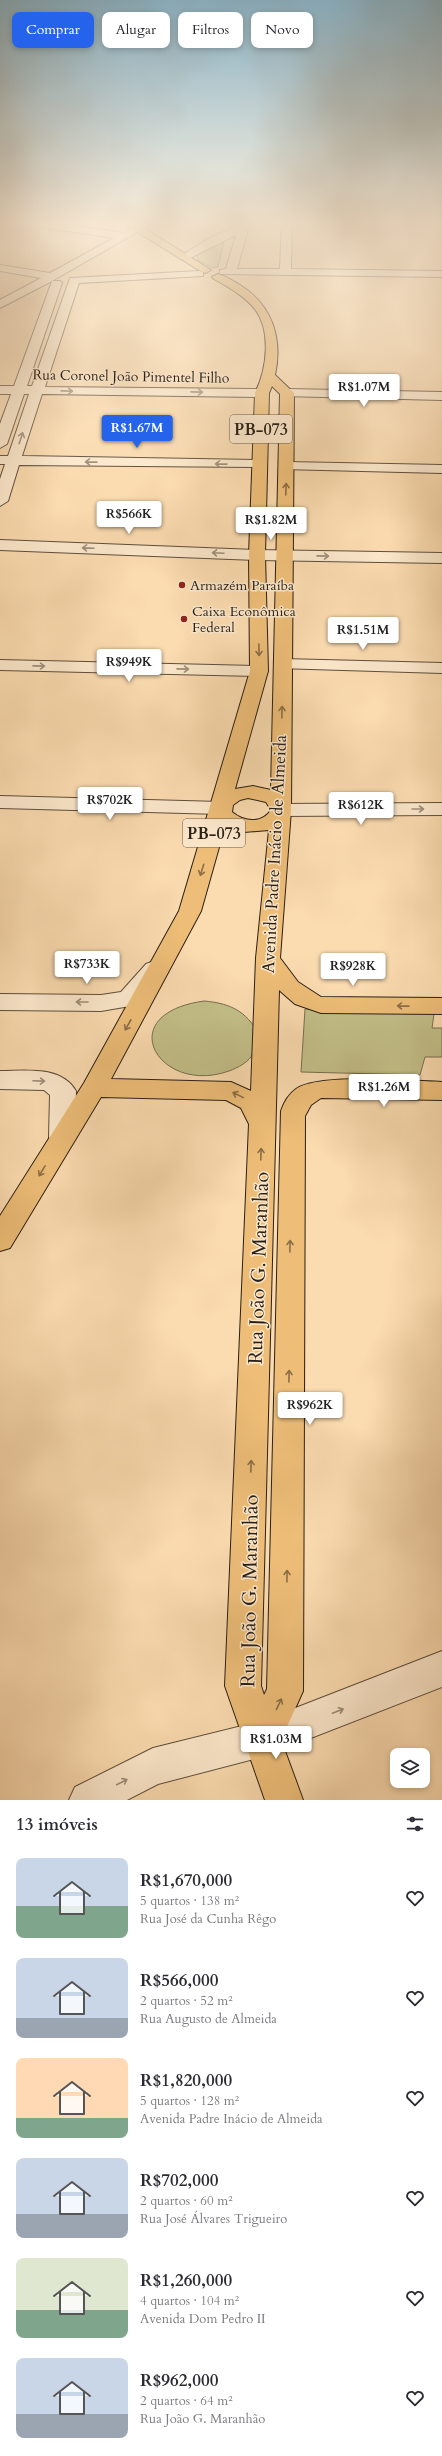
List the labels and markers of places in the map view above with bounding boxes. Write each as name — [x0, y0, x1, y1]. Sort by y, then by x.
pin: R$1.07M — [327, 374, 401, 408]
pin: R$1.67M — [100, 415, 174, 449]
pin: R$566K — [96, 501, 162, 535]
pin: R$1.82M — [234, 507, 308, 541]
place label: Armazém Paraíba — [190, 576, 294, 595]
marker: Armazém Paraíba — [177, 580, 187, 590]
place label: Caixa Econômica Federal — [192, 602, 296, 637]
marker: Caixa Econômica Federal — [179, 614, 189, 624]
pin: R$1.51M — [326, 617, 400, 651]
pin: R$949K — [96, 649, 162, 683]
pin: R$702K — [77, 787, 143, 821]
pin: R$612K — [328, 792, 394, 826]
pin: R$733K — [54, 951, 120, 985]
pin: R$928K — [320, 953, 386, 987]
pin: R$1.26M — [347, 1074, 421, 1108]
pin: R$962K — [277, 1392, 343, 1426]
pin: R$1.03M — [239, 1726, 313, 1760]

